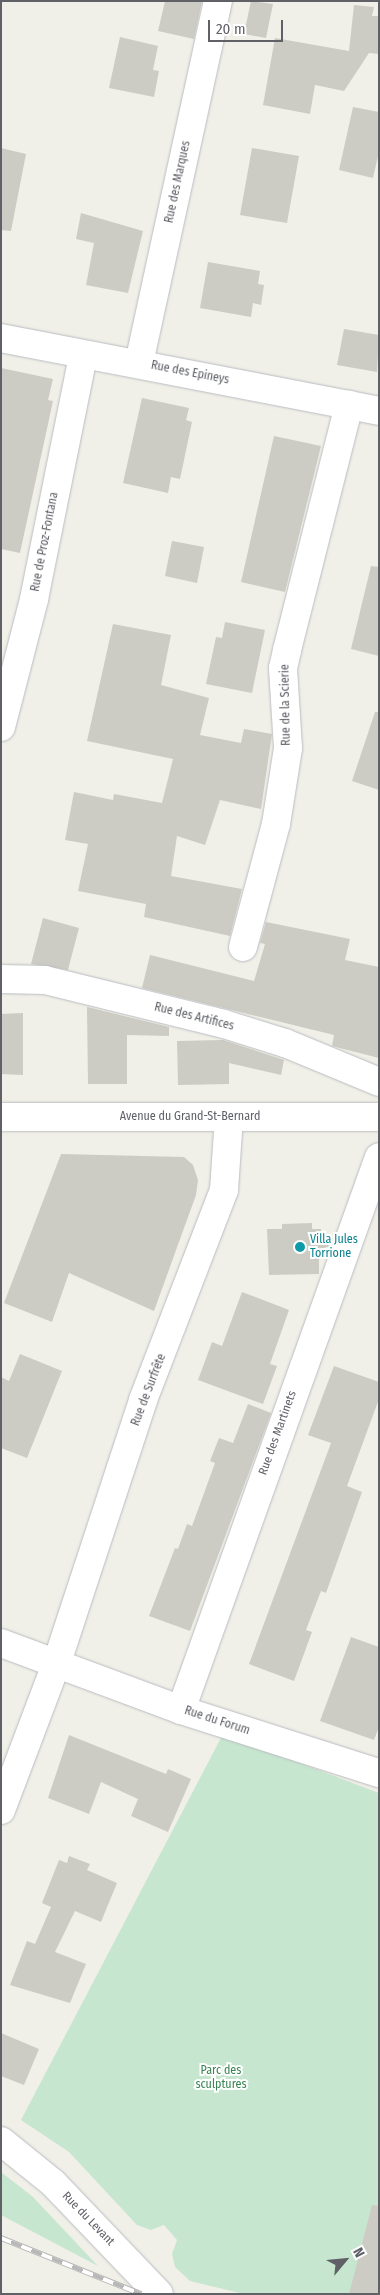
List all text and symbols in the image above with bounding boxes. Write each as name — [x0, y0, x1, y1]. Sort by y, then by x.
scale bar — [210, 10, 285, 42]
text: 20 m — [216, 20, 246, 38]
street label: Rue des Marques — [162, 139, 194, 225]
street label: Rue des Epineys — [150, 358, 230, 388]
street label: Rue de Proz-Fontana — [28, 491, 62, 593]
street label: Rue de la Scierie — [278, 664, 294, 746]
street label: Rue des Artifices — [153, 1000, 235, 1034]
street label: Avenue du Grand-St-Bernard — [120, 1110, 260, 1124]
place label: Villa Jules Torrione — [310, 1233, 358, 1261]
marker: Villa Jules Torrione — [294, 1241, 306, 1253]
street label: Rue de Surfrête — [129, 1352, 169, 1428]
street label: Rue des Martinets — [256, 1389, 300, 1477]
street label: Rue du Forum — [182, 1704, 252, 1738]
park label: Parc des sculptures — [195, 2064, 247, 2092]
street label: Rue du Levant — [59, 2189, 117, 2249]
north arrow — [320, 2235, 370, 2285]
text: N — [349, 2245, 368, 2260]

